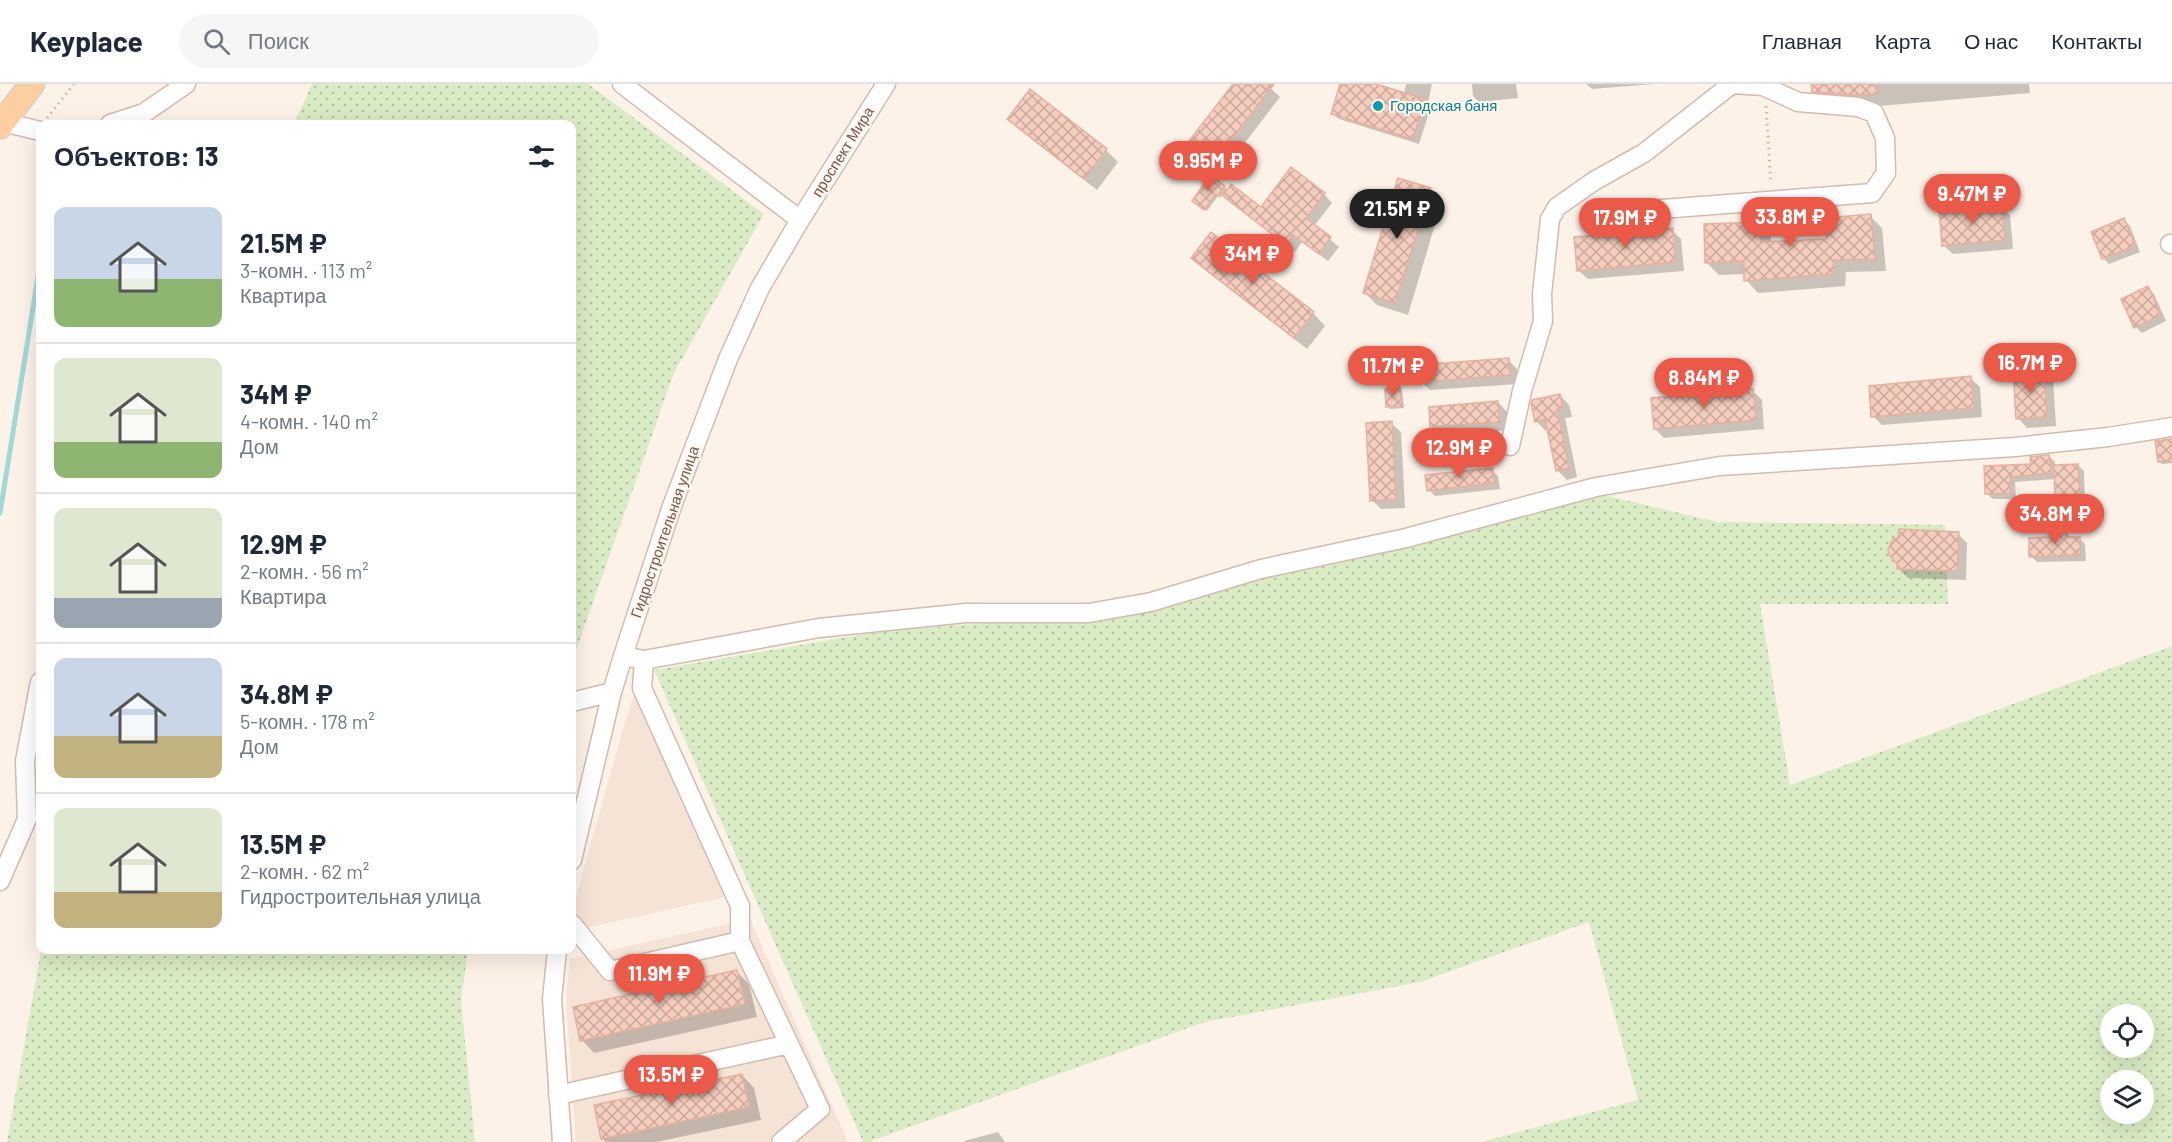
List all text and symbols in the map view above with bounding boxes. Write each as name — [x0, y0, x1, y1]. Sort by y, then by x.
search box — [179, 14, 599, 68]
text: Keyplace — [30, 24, 143, 58]
icon: search — [200, 25, 233, 58]
text: Поиск — [248, 27, 309, 53]
text: Главная — [1762, 28, 1842, 53]
text: Карта — [1875, 28, 1931, 53]
text: О нас — [1964, 28, 2018, 53]
text: Контакты — [2051, 28, 2142, 53]
place label: Городская баня — [1390, 96, 1497, 114]
marker: Городская баня — [1371, 99, 1385, 113]
street label: проспект Мира — [807, 103, 877, 200]
text: Объектов: 13 — [54, 140, 219, 171]
icon: filters — [525, 140, 558, 173]
pin: 9.95M ₽ — [1153, 141, 1263, 192]
text: 9.95M ₽ — [1173, 148, 1243, 172]
pin: 9.47M ₽ — [1917, 174, 2027, 225]
text: 9.47M ₽ — [1938, 181, 2006, 205]
pin: 21.5M ₽ — [1342, 189, 1452, 240]
text: 21.5M ₽ — [1364, 196, 1430, 220]
pin: 33.8M ₽ — [1735, 197, 1845, 248]
pin: 17.9M ₽ — [1570, 198, 1680, 249]
text: 33.8M ₽ — [1755, 204, 1825, 228]
text: 17.9M ₽ — [1593, 205, 1657, 229]
text: 21.5M ₽ — [240, 227, 327, 258]
icon: home — [102, 231, 174, 303]
pin: 34M ₽ — [1210, 234, 1294, 285]
text: 34M ₽ — [1224, 241, 1280, 265]
text: 3-комн. · 113 m² — [240, 258, 372, 282]
text: Квартира — [240, 283, 326, 307]
pin: 16.7M ₽ — [1975, 343, 2085, 394]
pin: 11.7M ₽ — [1338, 346, 1448, 397]
text: 16.7M ₽ — [1997, 350, 2063, 374]
text: 11.7M ₽ — [1362, 353, 1424, 377]
pin: 8.84M ₽ — [1649, 358, 1759, 409]
text: 8.84M ₽ — [1668, 365, 1740, 389]
text: 34M ₽ — [240, 378, 312, 409]
icon: home — [102, 382, 174, 454]
text: 4-комн. · 140 m² — [240, 409, 378, 433]
pin: 12.9M ₽ — [1404, 428, 1514, 479]
text: Дом — [240, 434, 279, 458]
text: 12.9M ₽ — [1426, 435, 1492, 459]
street label: Гидростроительная улица — [626, 443, 702, 620]
pin: 34.8M ₽ — [2000, 494, 2110, 545]
text: 34.8M ₽ — [2019, 501, 2091, 525]
text: 12.9M ₽ — [240, 528, 327, 559]
icon: home — [102, 532, 174, 604]
text: 2-комн. · 56 m² — [240, 559, 369, 583]
text: Квартира — [240, 584, 326, 608]
text: 34.8M ₽ — [240, 678, 333, 709]
icon: home — [102, 682, 174, 754]
text: 5-комн. · 178 m² — [240, 709, 375, 733]
text: Дом — [240, 734, 279, 758]
text: 13.5M ₽ — [240, 828, 326, 859]
icon: home — [102, 832, 174, 904]
text: 2-комн. · 62 m² — [240, 859, 369, 883]
text: Гидростроительная улица — [240, 884, 481, 908]
pin: 11.9M ₽ — [604, 954, 714, 1005]
text: 11.9M ₽ — [628, 961, 690, 985]
map controls — [2100, 1004, 2154, 1124]
button: locate — [2100, 1004, 2154, 1058]
pin: 13.5M ₽ — [616, 1055, 726, 1106]
text: 13.5M ₽ — [638, 1062, 704, 1086]
button: layers — [2100, 1070, 2154, 1124]

